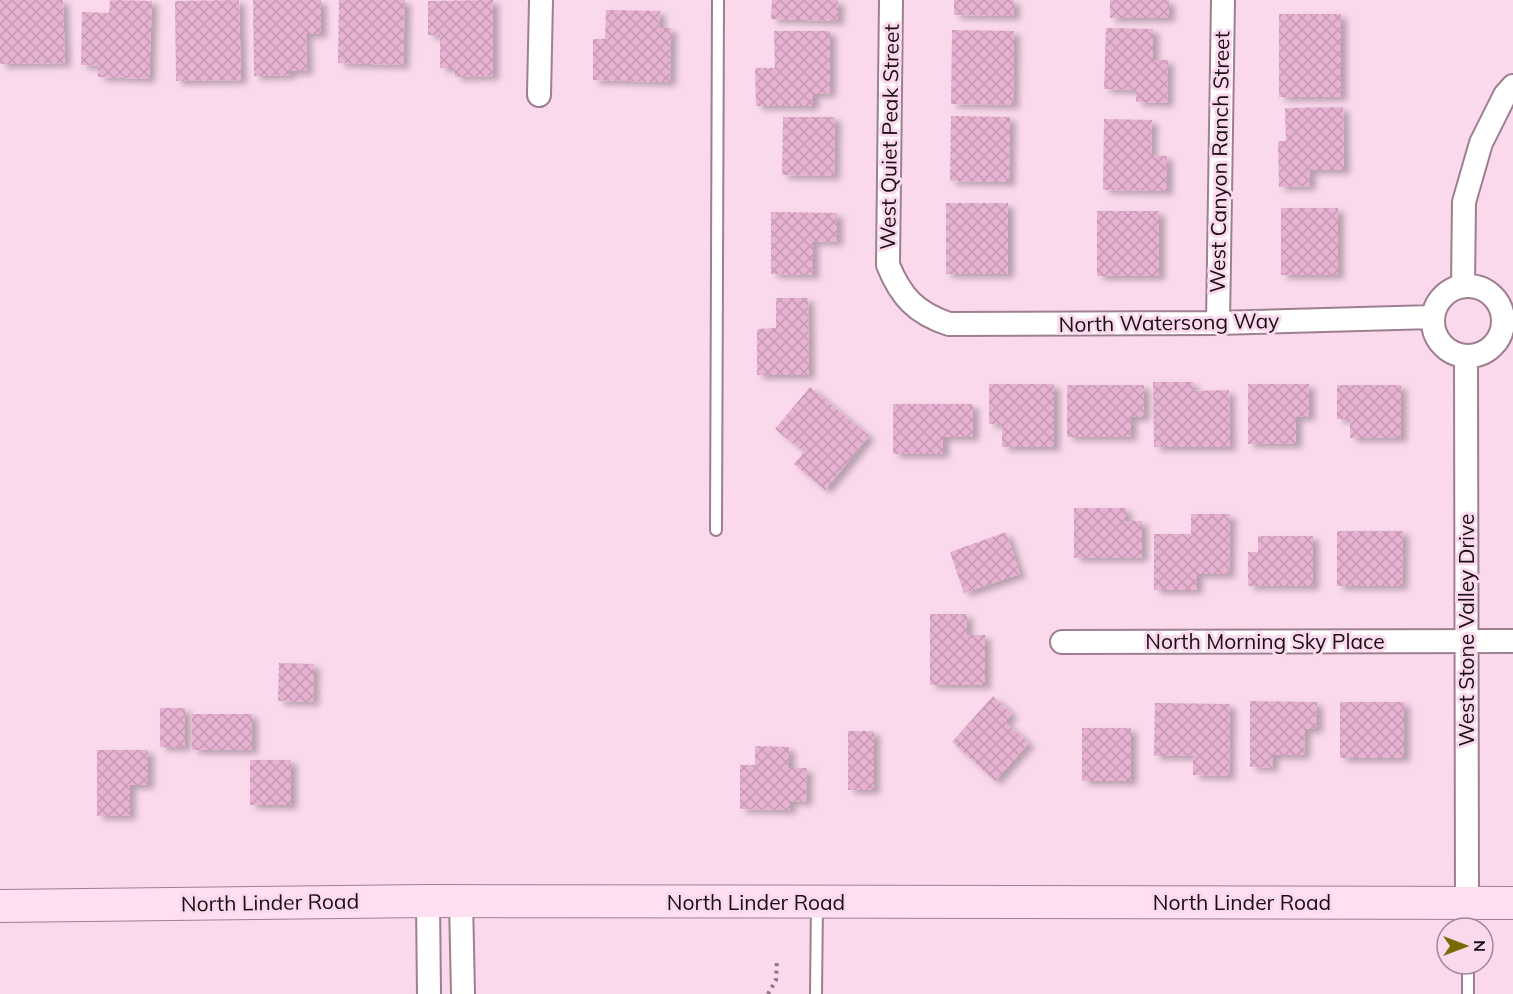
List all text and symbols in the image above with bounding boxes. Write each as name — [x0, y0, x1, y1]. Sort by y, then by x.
street label: West Quiet Peak Street — [874, 24, 904, 250]
street label: West Canyon Ranch Street — [1204, 31, 1234, 293]
street label: North Watersong Way — [1058, 307, 1279, 337]
street label: West Stone Valley Drive — [1453, 514, 1479, 746]
street label: North Morning Sky Place — [1145, 628, 1385, 654]
street label: North Linder Road — [181, 887, 359, 917]
street label: North Linder Road — [667, 889, 845, 915]
street label: North Linder Road — [1153, 889, 1331, 915]
north arrow — [1435, 916, 1495, 976]
text: N — [1470, 940, 1490, 952]

